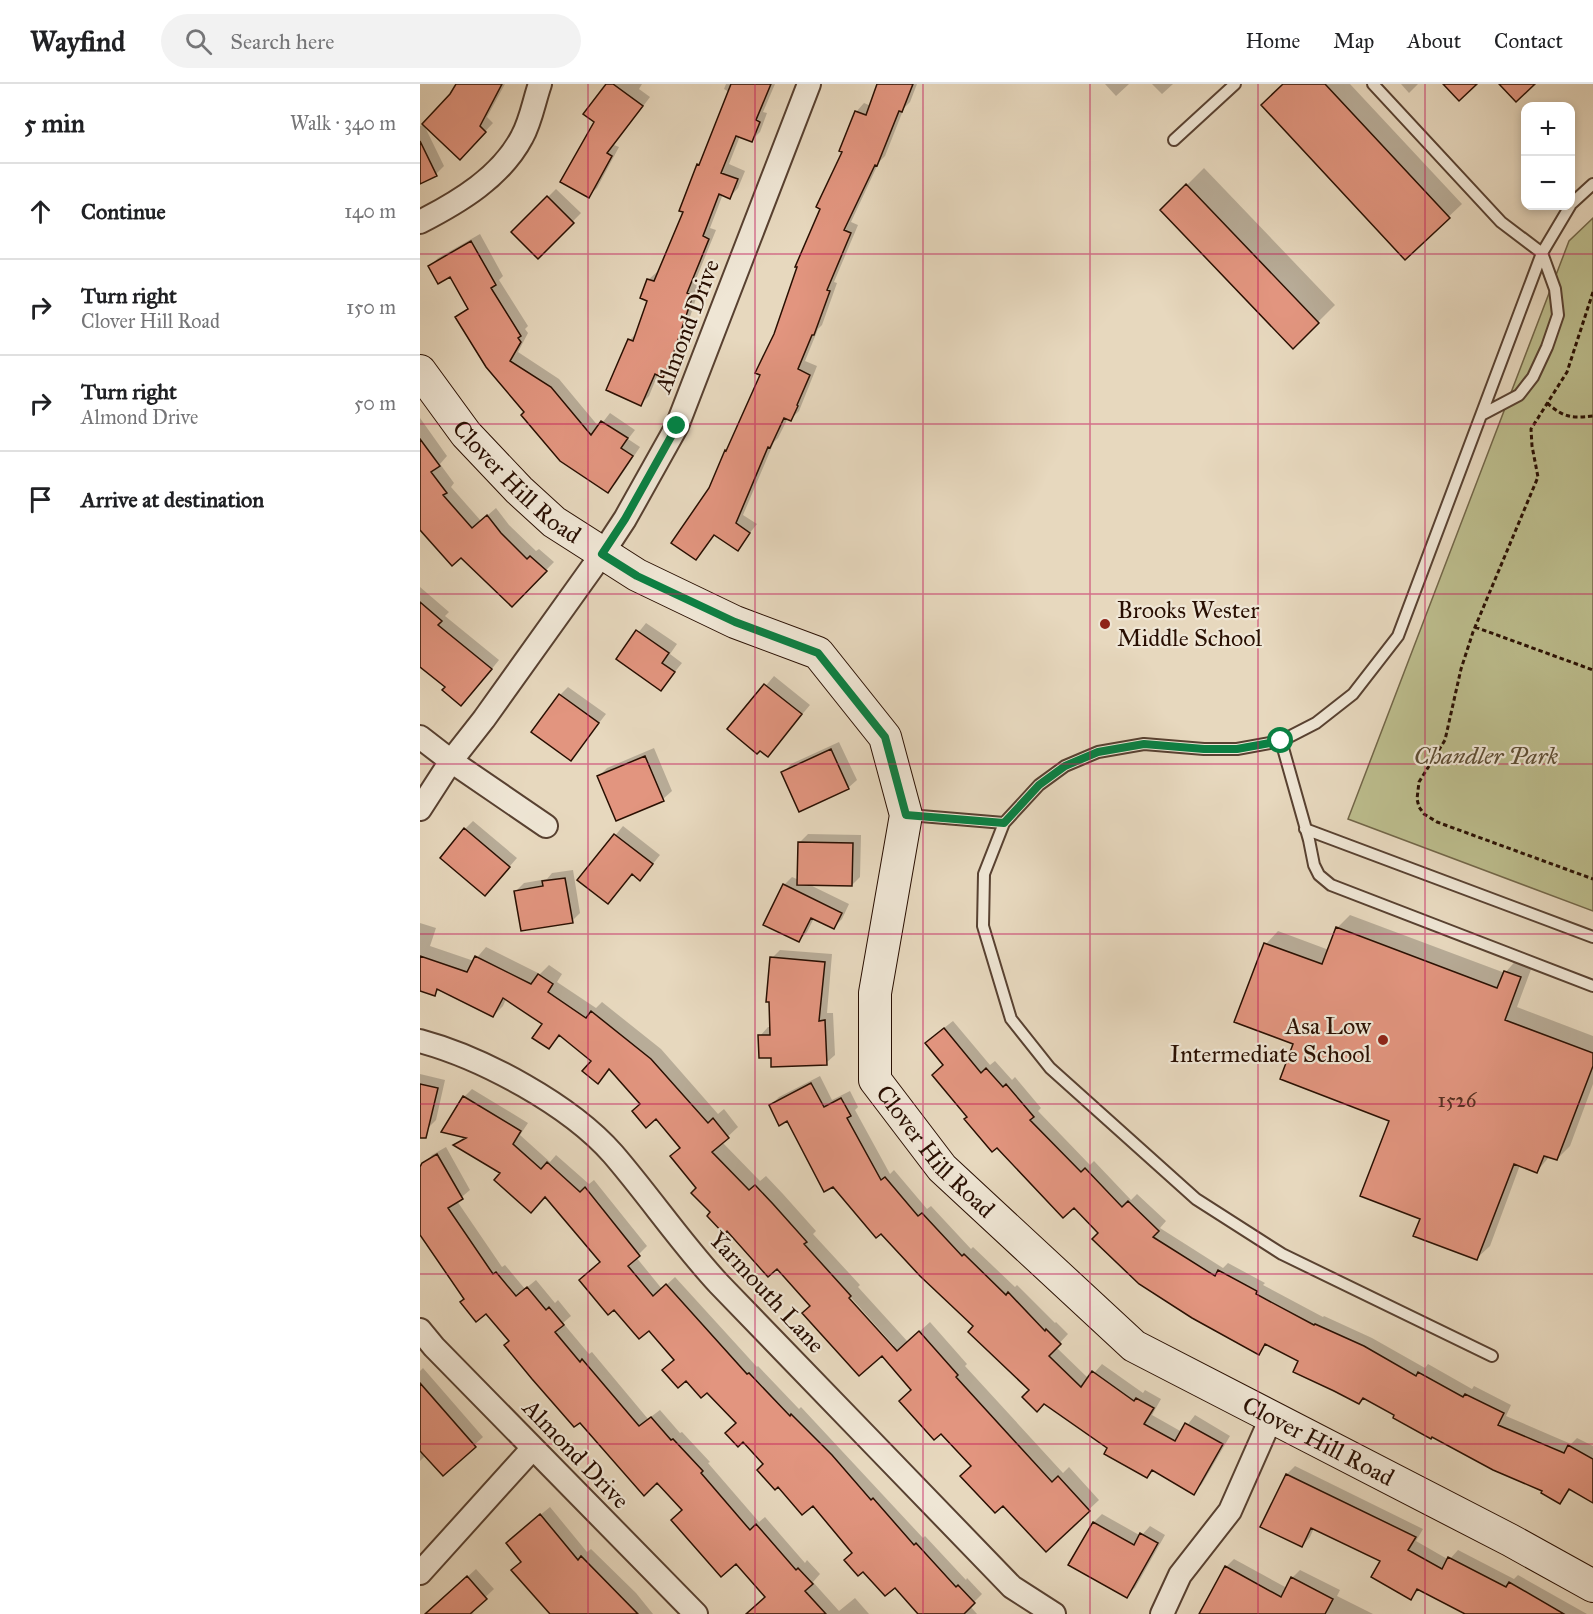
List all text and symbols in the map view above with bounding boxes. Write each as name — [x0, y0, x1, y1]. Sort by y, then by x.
search box — [161, 14, 581, 68]
text: Wayfind — [30, 24, 125, 59]
icon: search — [182, 25, 215, 58]
text: Search here — [230, 28, 334, 55]
text: Home — [1245, 28, 1300, 54]
text: Map — [1333, 28, 1374, 54]
text: About — [1407, 28, 1461, 54]
text: Contact — [1494, 28, 1563, 54]
map controls — [1521, 102, 1575, 210]
button: + — [1521, 102, 1575, 156]
text: 5 min — [24, 107, 85, 139]
text: Walk · 340 m — [290, 111, 396, 135]
button: − — [1521, 156, 1575, 210]
icon: ahead — [24, 195, 57, 228]
text: Continue — [81, 198, 166, 225]
text: 140 m — [344, 199, 396, 223]
street label: Almond Drive — [647, 255, 726, 398]
text: Turn right — [81, 282, 177, 309]
icon: right — [24, 291, 57, 324]
text: 150 m — [346, 295, 396, 319]
text: Clover Hill Road — [81, 309, 220, 333]
text: Turn right — [81, 378, 177, 405]
icon: right — [24, 387, 57, 420]
text: 50 m — [354, 391, 396, 415]
text: Almond Drive — [81, 405, 198, 429]
route end — [663, 412, 689, 438]
street label: Clover Hill Road — [446, 414, 586, 550]
icon: arrive — [24, 483, 57, 516]
text: Arrive at destination — [81, 486, 264, 513]
place label: Brooks Wester Middle School — [1117, 595, 1263, 653]
marker: Brooks Wester Middle School — [1098, 617, 1112, 631]
route start — [1267, 727, 1293, 753]
park label: Chandler Park — [1414, 741, 1559, 771]
place label: Asa Low Intermediate School — [1170, 1011, 1372, 1069]
marker: Asa Low Intermediate School — [1376, 1033, 1390, 1047]
street label: Clover Hill Road — [869, 1079, 1001, 1224]
house number: 1526 — [1437, 1087, 1478, 1113]
street label: Yarmouth Lane — [703, 1225, 831, 1359]
street label: Clover Hill Road — [1237, 1389, 1399, 1493]
street label: Almond Drive — [516, 1392, 636, 1515]

